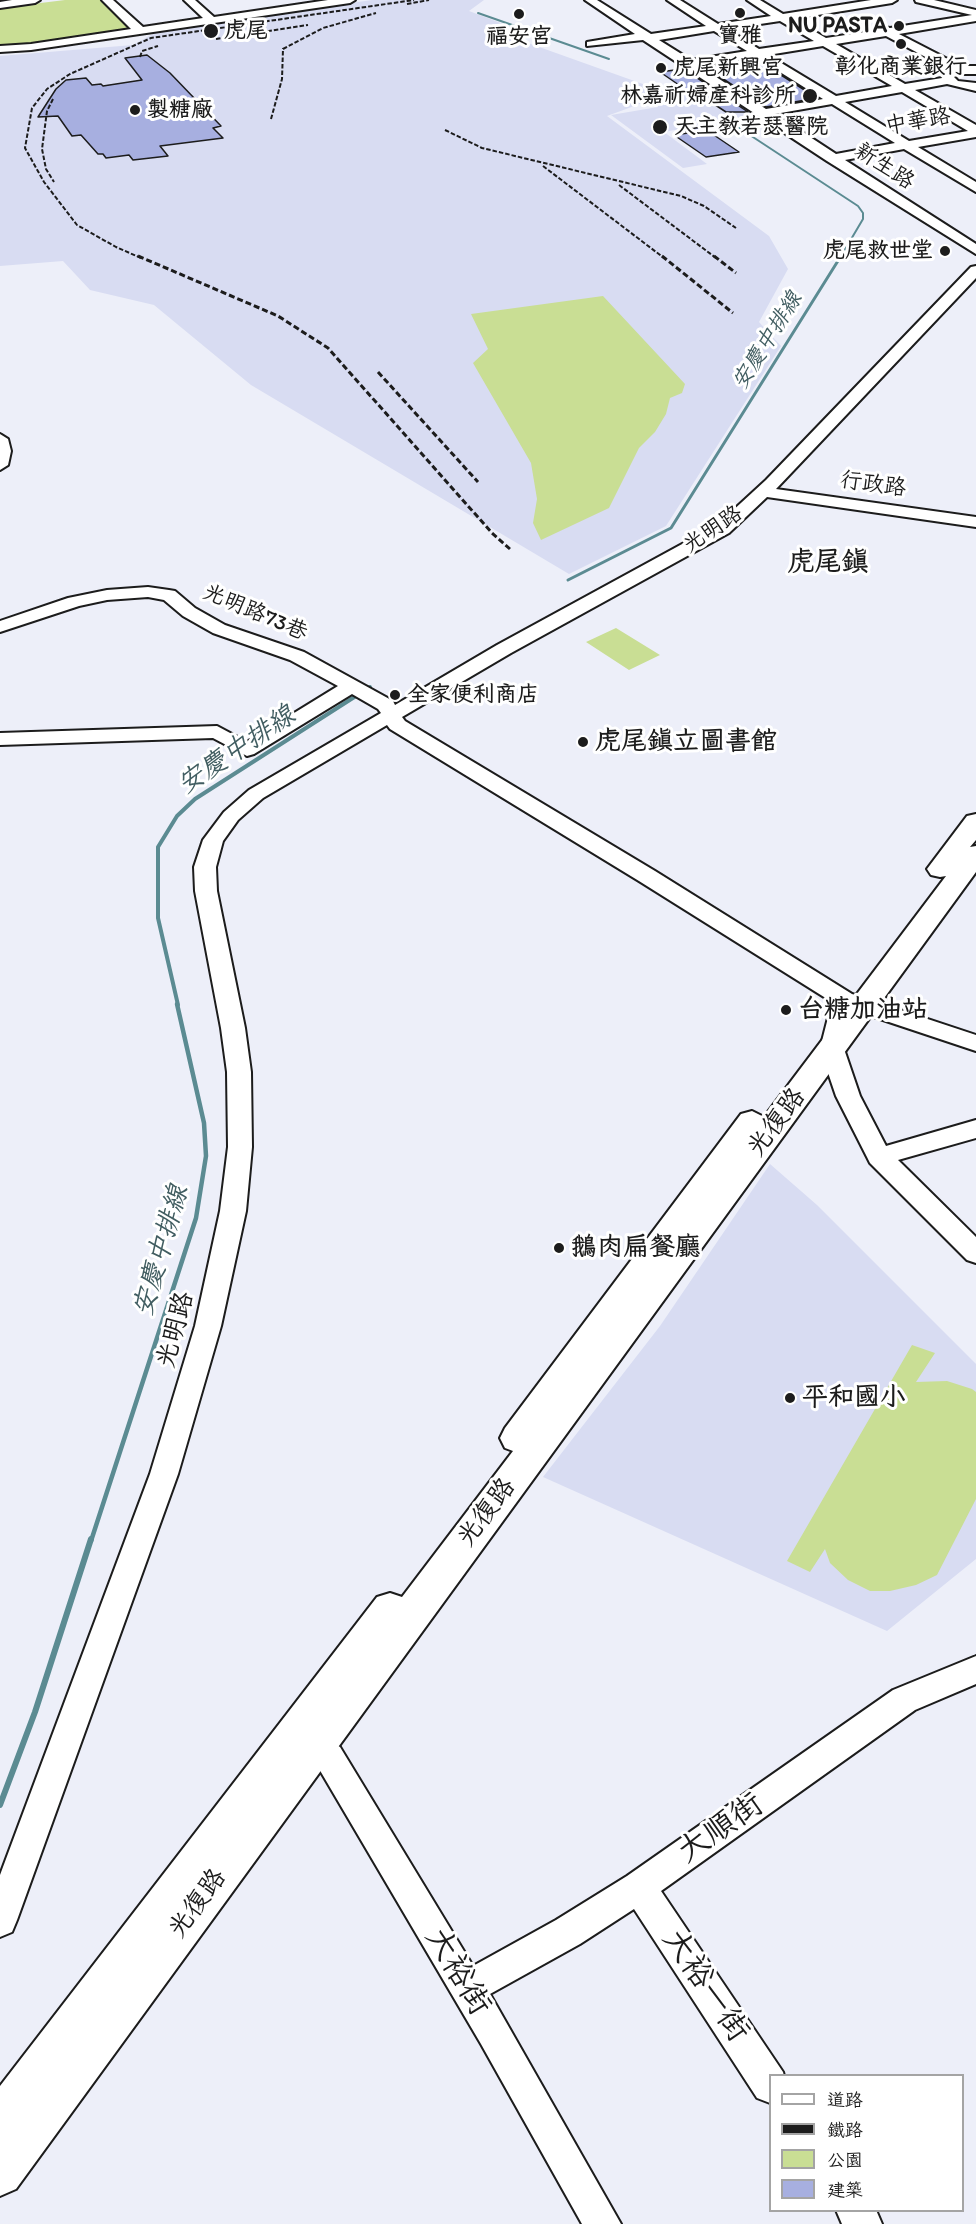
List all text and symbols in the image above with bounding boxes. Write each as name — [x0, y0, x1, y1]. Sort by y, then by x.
marker: 寶雅 — [733, 6, 747, 20]
marker: 福安宮 — [512, 7, 526, 21]
place label: NU PASTA — [788, 13, 887, 39]
place label: 虎尾 — [224, 18, 268, 44]
marker: NU PASTA — [892, 19, 906, 33]
marker: 虎尾 — [202, 22, 220, 40]
place label: 寶雅 — [718, 23, 762, 49]
place label: 福安宮 — [486, 24, 552, 50]
marker: 彰化商業銀行 — [894, 37, 908, 51]
place label: 彰化商業銀行 — [835, 54, 967, 80]
place label: 虎尾新興宮 — [673, 55, 783, 81]
marker: 虎尾新興宮 — [654, 61, 668, 75]
place label: 林嘉祈婦產科診所 — [620, 83, 796, 109]
marker: 林嘉祈婦產科診所 — [801, 87, 819, 105]
place label: 製糖廠 — [147, 97, 213, 123]
marker: 製糖廠 — [128, 103, 142, 117]
street label: 中華路 — [883, 103, 953, 141]
place label: 天主教若瑟醫院 — [674, 114, 828, 140]
marker: 天主教若瑟醫院 — [651, 118, 669, 136]
street label: 新生路 — [849, 138, 919, 196]
place label: 虎尾救世堂 — [823, 238, 933, 264]
marker: 虎尾救世堂 — [938, 244, 952, 258]
water label: 安慶中排線 — [728, 287, 808, 395]
street label: 行政路 — [838, 467, 908, 503]
street label: 光明路 — [678, 501, 748, 559]
district label: 虎尾鎮 — [788, 547, 868, 579]
street label: 光明路73巷 — [199, 579, 311, 647]
place label: 全家便利商店 — [407, 682, 539, 708]
marker: 全家便利商店 — [388, 688, 402, 702]
water label: 安慶中排線 — [172, 700, 302, 802]
place label: 虎尾鎮立圖書館 — [595, 726, 777, 758]
marker: 虎尾鎮立圖書館 — [576, 735, 590, 749]
place label: 台糖加油站 — [798, 994, 928, 1026]
marker: 台糖加油站 — [779, 1003, 793, 1017]
street label: 光復路 — [741, 1082, 813, 1164]
water label: 安慶中排線 — [128, 1182, 196, 1320]
place label: 鵝肉扁餐廳 — [571, 1232, 701, 1264]
marker: 鵝肉扁餐廳 — [552, 1241, 566, 1255]
street label: 光明路 — [151, 1288, 201, 1372]
place label: 平和國小 — [802, 1382, 906, 1414]
marker: 平和國小 — [783, 1391, 797, 1405]
street label: 光復路 — [451, 1472, 523, 1554]
street label: 大順街 — [671, 1786, 771, 1872]
street label: 光復路 — [162, 1863, 234, 1945]
street label: 大裕街 — [416, 1921, 498, 2023]
street label: 大裕一街 — [653, 1922, 757, 2050]
legend — [769, 2074, 964, 2212]
text: 道路 — [827, 2089, 863, 2111]
text: 鐵路 — [827, 2119, 863, 2141]
text: 公園 — [827, 2149, 863, 2171]
text: 建築 — [827, 2179, 863, 2201]

